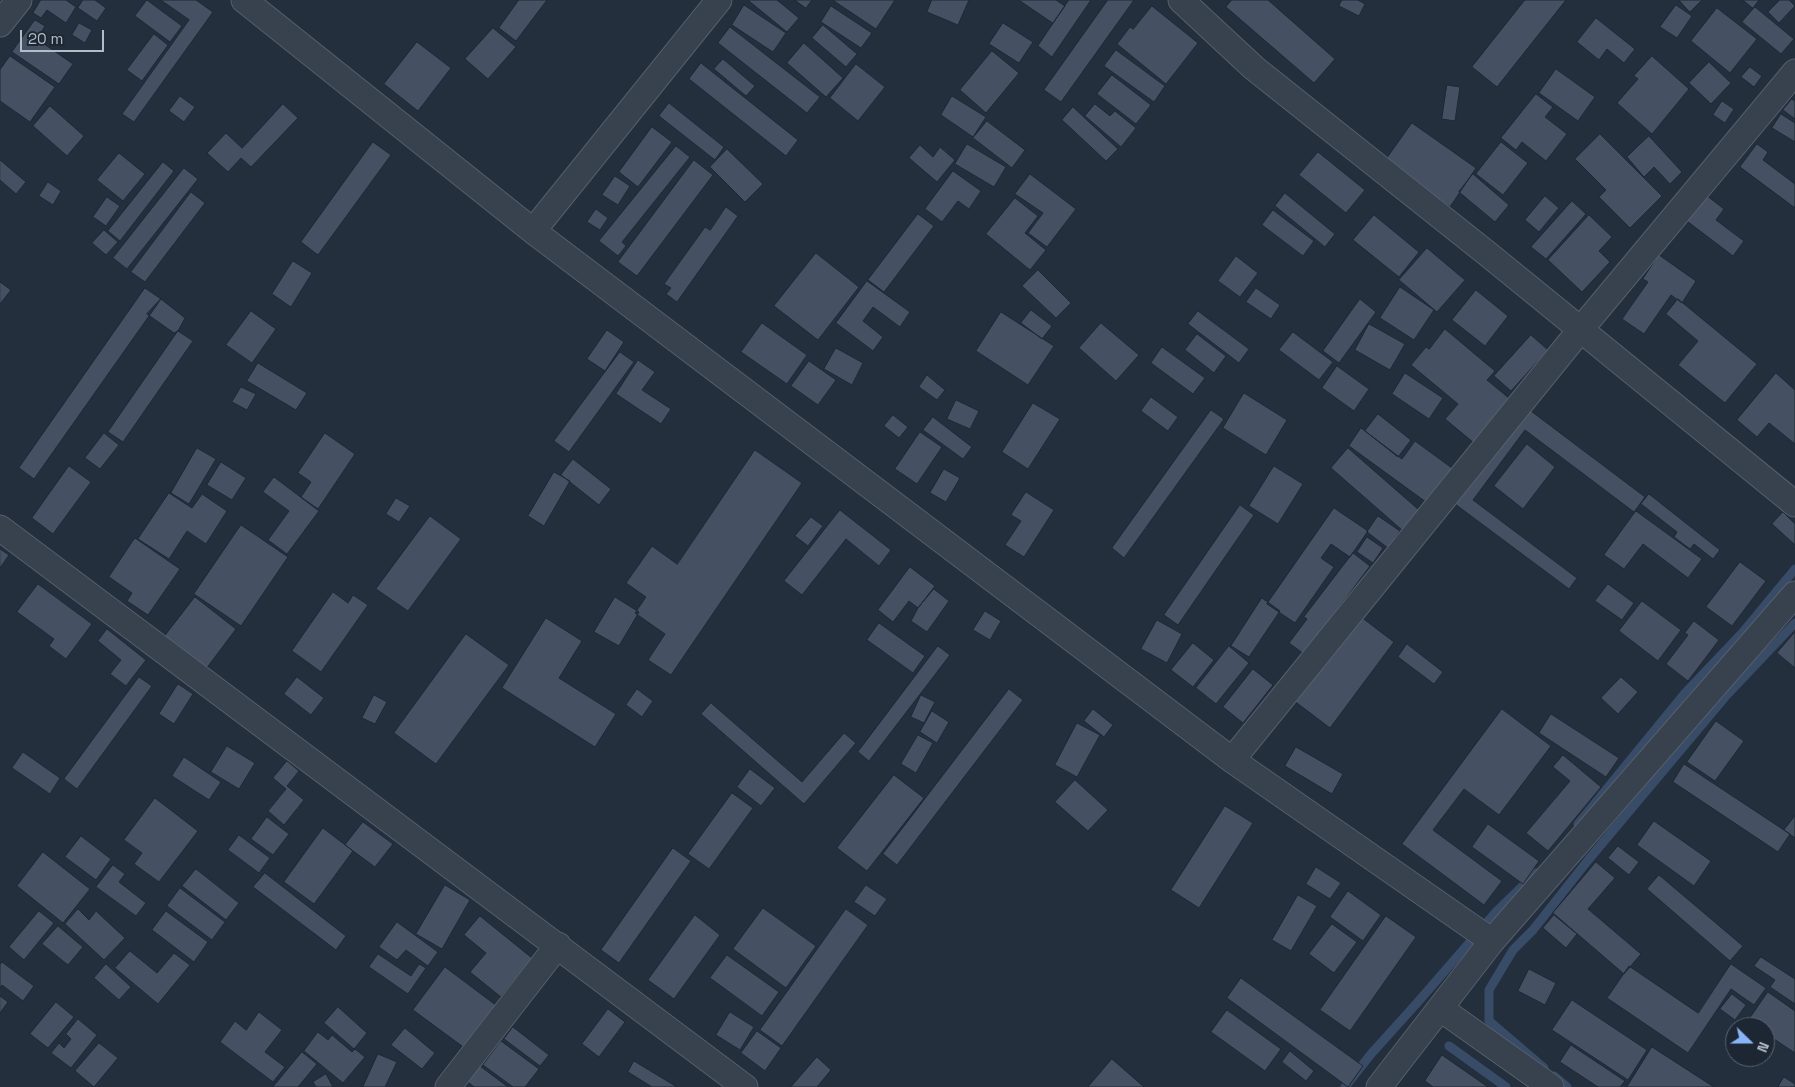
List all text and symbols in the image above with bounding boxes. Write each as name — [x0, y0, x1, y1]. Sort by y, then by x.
scale bar — [22, 20, 106, 52]
text: 20 m — [28, 29, 63, 48]
north arrow — [1725, 1017, 1775, 1067]
text: N — [1753, 1040, 1773, 1055]

